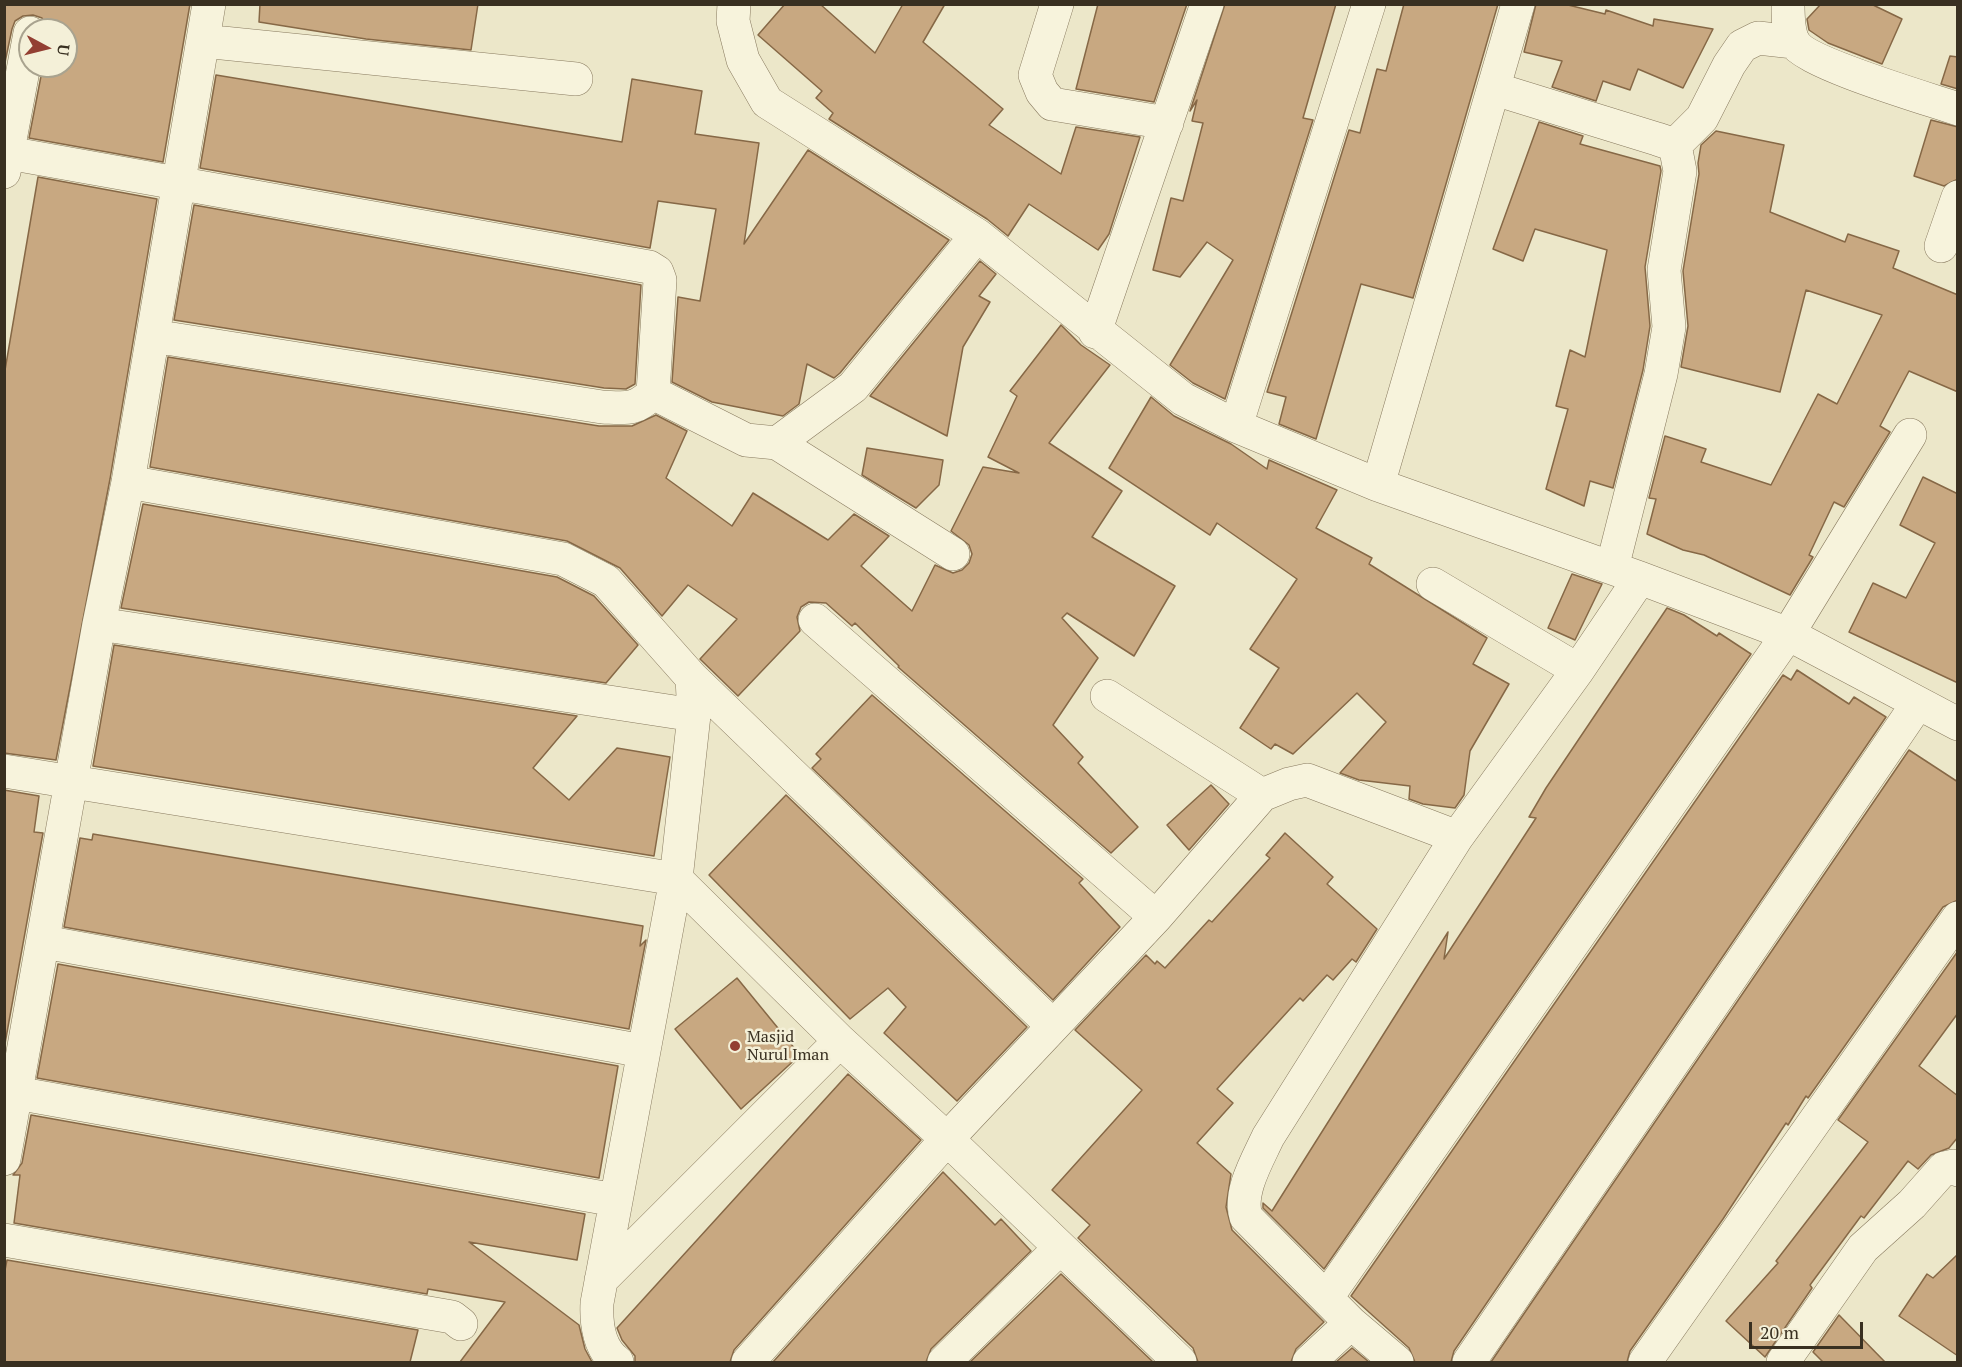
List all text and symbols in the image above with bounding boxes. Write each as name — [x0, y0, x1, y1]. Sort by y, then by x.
north arrow — [18, 18, 78, 78]
text: U — [52, 43, 75, 57]
place label: Masjid Nurul Iman — [747, 1027, 829, 1065]
marker: Masjid Nurul Iman — [728, 1039, 742, 1053]
scale bar — [1752, 1310, 1866, 1348]
text: 20 m — [1760, 1320, 1799, 1344]

